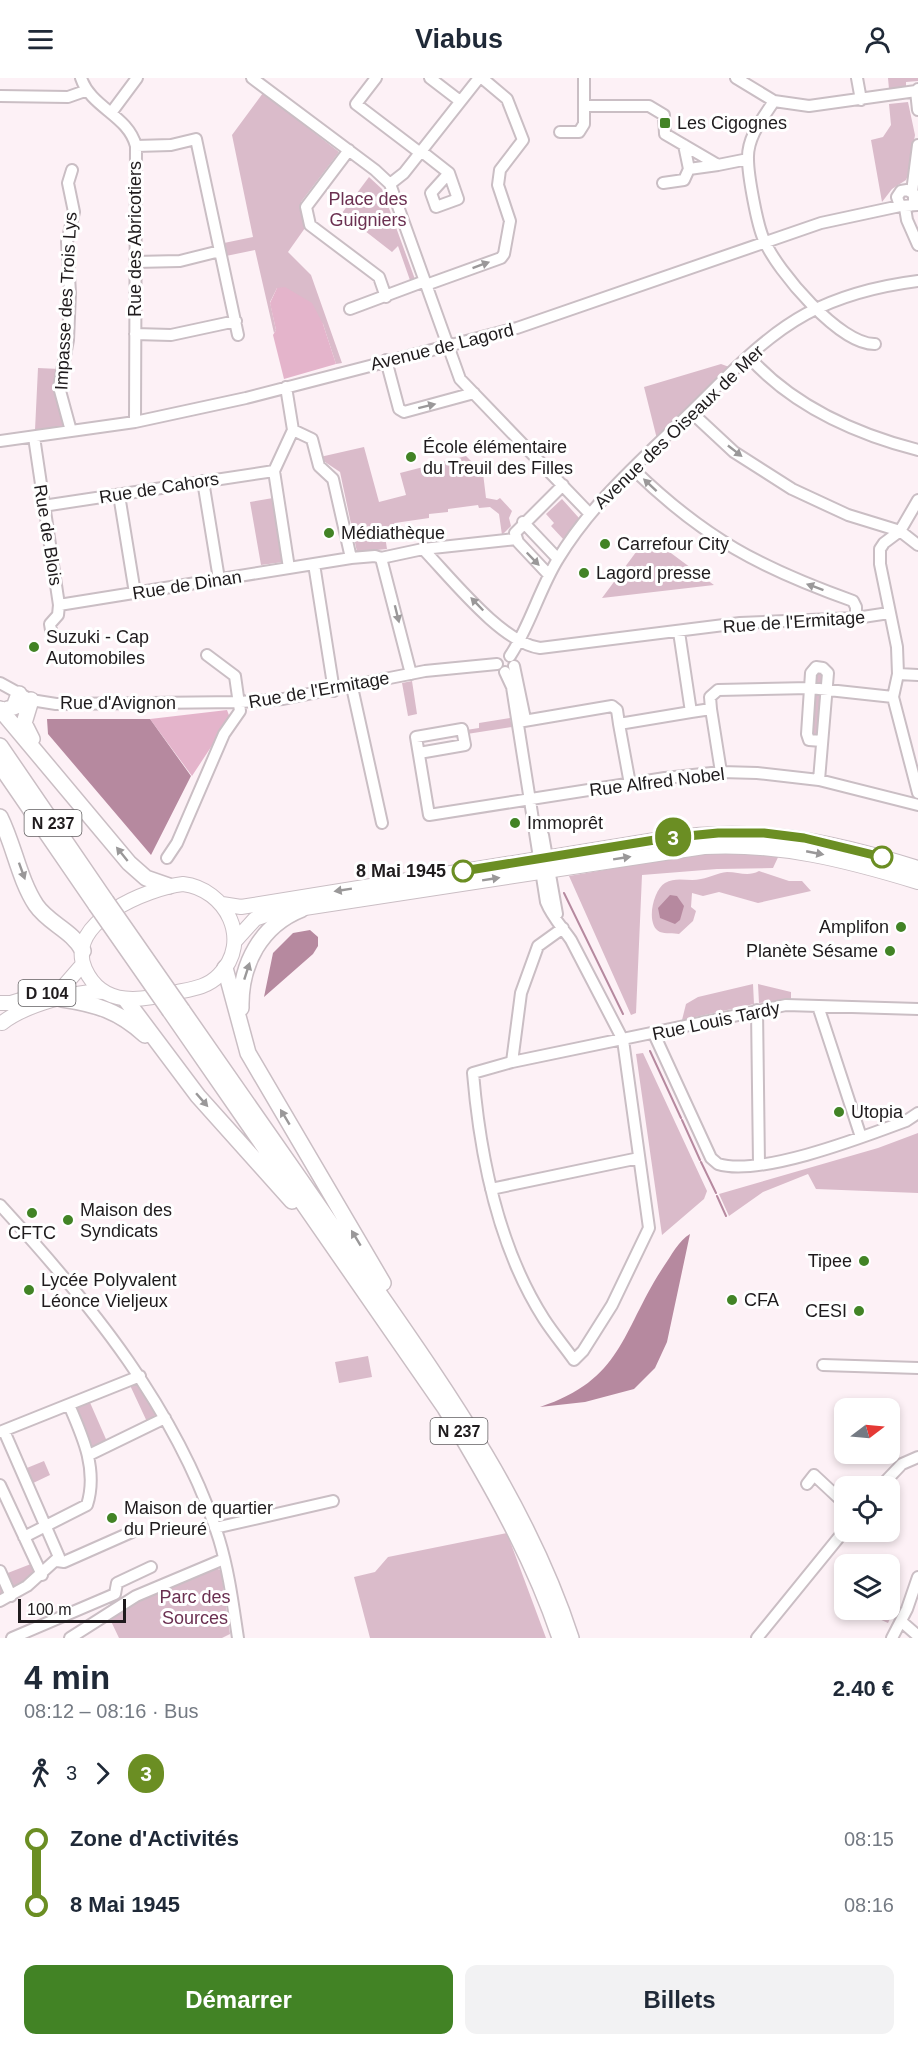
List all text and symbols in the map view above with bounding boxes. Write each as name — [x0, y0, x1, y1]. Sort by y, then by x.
icon: menu — [24, 23, 57, 56]
icon: person — [861, 23, 894, 56]
text: Viabus — [415, 24, 503, 54]
place label: Les Cigognes — [677, 113, 787, 133]
marker: Les Cigognes — [658, 116, 672, 130]
street label: Rue des Abricotiers — [125, 161, 145, 317]
park label: Place des Guigniers — [328, 189, 408, 230]
street label: Impasse des Trois Lys — [51, 211, 81, 391]
one-way arrow — [472, 260, 490, 269]
street label: Avenue de Lagord — [368, 320, 516, 374]
street label: Avenue des Oiseaux de Mer — [590, 341, 768, 513]
one-way arrow — [418, 400, 436, 410]
place label: École élémentaire du Treuil des Filles — [423, 437, 573, 478]
one-way arrow — [727, 445, 742, 457]
marker: École élémentaire du Treuil des Filles — [404, 450, 418, 464]
street label: Rue de Cahors — [98, 469, 220, 507]
one-way arrow — [643, 479, 657, 493]
street label: Rue de Blois — [30, 483, 66, 587]
place label: Médiathèque — [341, 523, 445, 543]
marker: Médiathèque — [322, 526, 336, 540]
place label: Carrefour City — [617, 534, 729, 554]
marker: Carrefour City — [598, 537, 612, 551]
one-way arrow — [526, 551, 540, 566]
place label: Lagord presse — [596, 563, 711, 583]
marker: Lagord presse — [577, 566, 591, 580]
street label: Rue de Dinan — [131, 567, 243, 603]
one-way arrow — [805, 582, 823, 592]
one-way arrow — [470, 598, 484, 612]
one-way arrow — [392, 605, 402, 623]
street label: Rue de l'Ermitage — [722, 607, 866, 637]
place label: Suzuki - Cap Automobiles — [46, 627, 149, 668]
marker: Suzuki - Cap Automobiles — [27, 640, 41, 654]
street label: Rue de l'Ermitage — [247, 668, 391, 712]
street label: Rue d'Avignon — [60, 693, 176, 713]
street label: Rue Alfred Nobel — [588, 764, 726, 800]
road number: N 237 — [25, 810, 82, 836]
place label: Immoprêt — [527, 813, 603, 833]
marker: Immoprêt — [508, 816, 522, 830]
line badge: 3 — [654, 818, 692, 856]
text: 3 — [667, 826, 679, 849]
one-way arrow — [115, 846, 128, 862]
unlabelled marker — [871, 846, 893, 868]
one-way arrow — [806, 849, 825, 858]
one-way arrow — [612, 854, 631, 863]
marker: 8 Mai 1945 — [452, 860, 474, 882]
place label: 8 Mai 1945 — [356, 861, 446, 881]
one-way arrow — [17, 862, 27, 880]
one-way arrow — [482, 874, 501, 883]
one-way arrow — [334, 886, 353, 895]
place label: Amplifon — [819, 917, 889, 937]
marker: Amplifon — [894, 920, 908, 934]
place label: Planète Sésame — [746, 941, 878, 961]
marker: Planète Sésame — [883, 944, 897, 958]
one-way arrow — [243, 962, 253, 980]
road number: D 104 — [18, 980, 76, 1006]
street label: Rue Louis Tardy — [650, 998, 782, 1044]
one-way arrow — [195, 1092, 208, 1107]
place label: Utopia — [851, 1102, 904, 1122]
marker: Utopia — [832, 1105, 846, 1119]
one-way arrow — [279, 1109, 290, 1125]
place label: Maison des Syndicats — [80, 1200, 172, 1241]
marker: CFTC — [25, 1206, 39, 1220]
marker: Maison des Syndicats — [61, 1213, 75, 1227]
place label: CFTC — [8, 1223, 56, 1243]
one-way arrow — [351, 1229, 361, 1246]
place label: Tipee — [808, 1251, 852, 1271]
marker: Tipee — [857, 1254, 871, 1268]
place label: Lycée Polyvalent Léonce Vieljeux — [41, 1270, 176, 1311]
marker: Lycée Polyvalent Léonce Vieljeux — [22, 1283, 36, 1297]
place label: CFA — [744, 1290, 779, 1310]
marker: CFA — [725, 1293, 739, 1307]
place label: CESI — [805, 1301, 847, 1321]
marker: CESI — [852, 1304, 866, 1318]
north arrow — [834, 1398, 900, 1464]
map controls — [834, 1398, 900, 1620]
road number: N 237 — [430, 1418, 488, 1444]
button: locate — [834, 1476, 900, 1542]
place label: Maison de quartier du Prieuré — [124, 1498, 273, 1539]
marker: Maison de quartier du Prieuré — [105, 1511, 119, 1525]
button: layers — [834, 1554, 900, 1620]
park label: Parc des Sources — [159, 1587, 231, 1628]
scale bar — [18, 1596, 126, 1624]
text: 100 m — [27, 1601, 71, 1618]
text: 4 min — [24, 1659, 110, 1696]
text: 2.40 € — [833, 1676, 894, 1701]
text: 08:12 – 08:16 · Bus — [24, 1700, 199, 1722]
icon: walk — [24, 1757, 57, 1790]
icon: forward — [86, 1757, 119, 1790]
text: 3 — [66, 1762, 77, 1784]
text: 3 — [140, 1762, 152, 1785]
text: Zone d'Activités — [70, 1826, 239, 1851]
text: 08:15 — [844, 1828, 894, 1850]
text: 8 Mai 1945 — [70, 1892, 180, 1917]
text: 08:16 — [844, 1894, 894, 1916]
button: Démarrer — [24, 1965, 453, 2034]
button: Billets — [465, 1965, 894, 2034]

